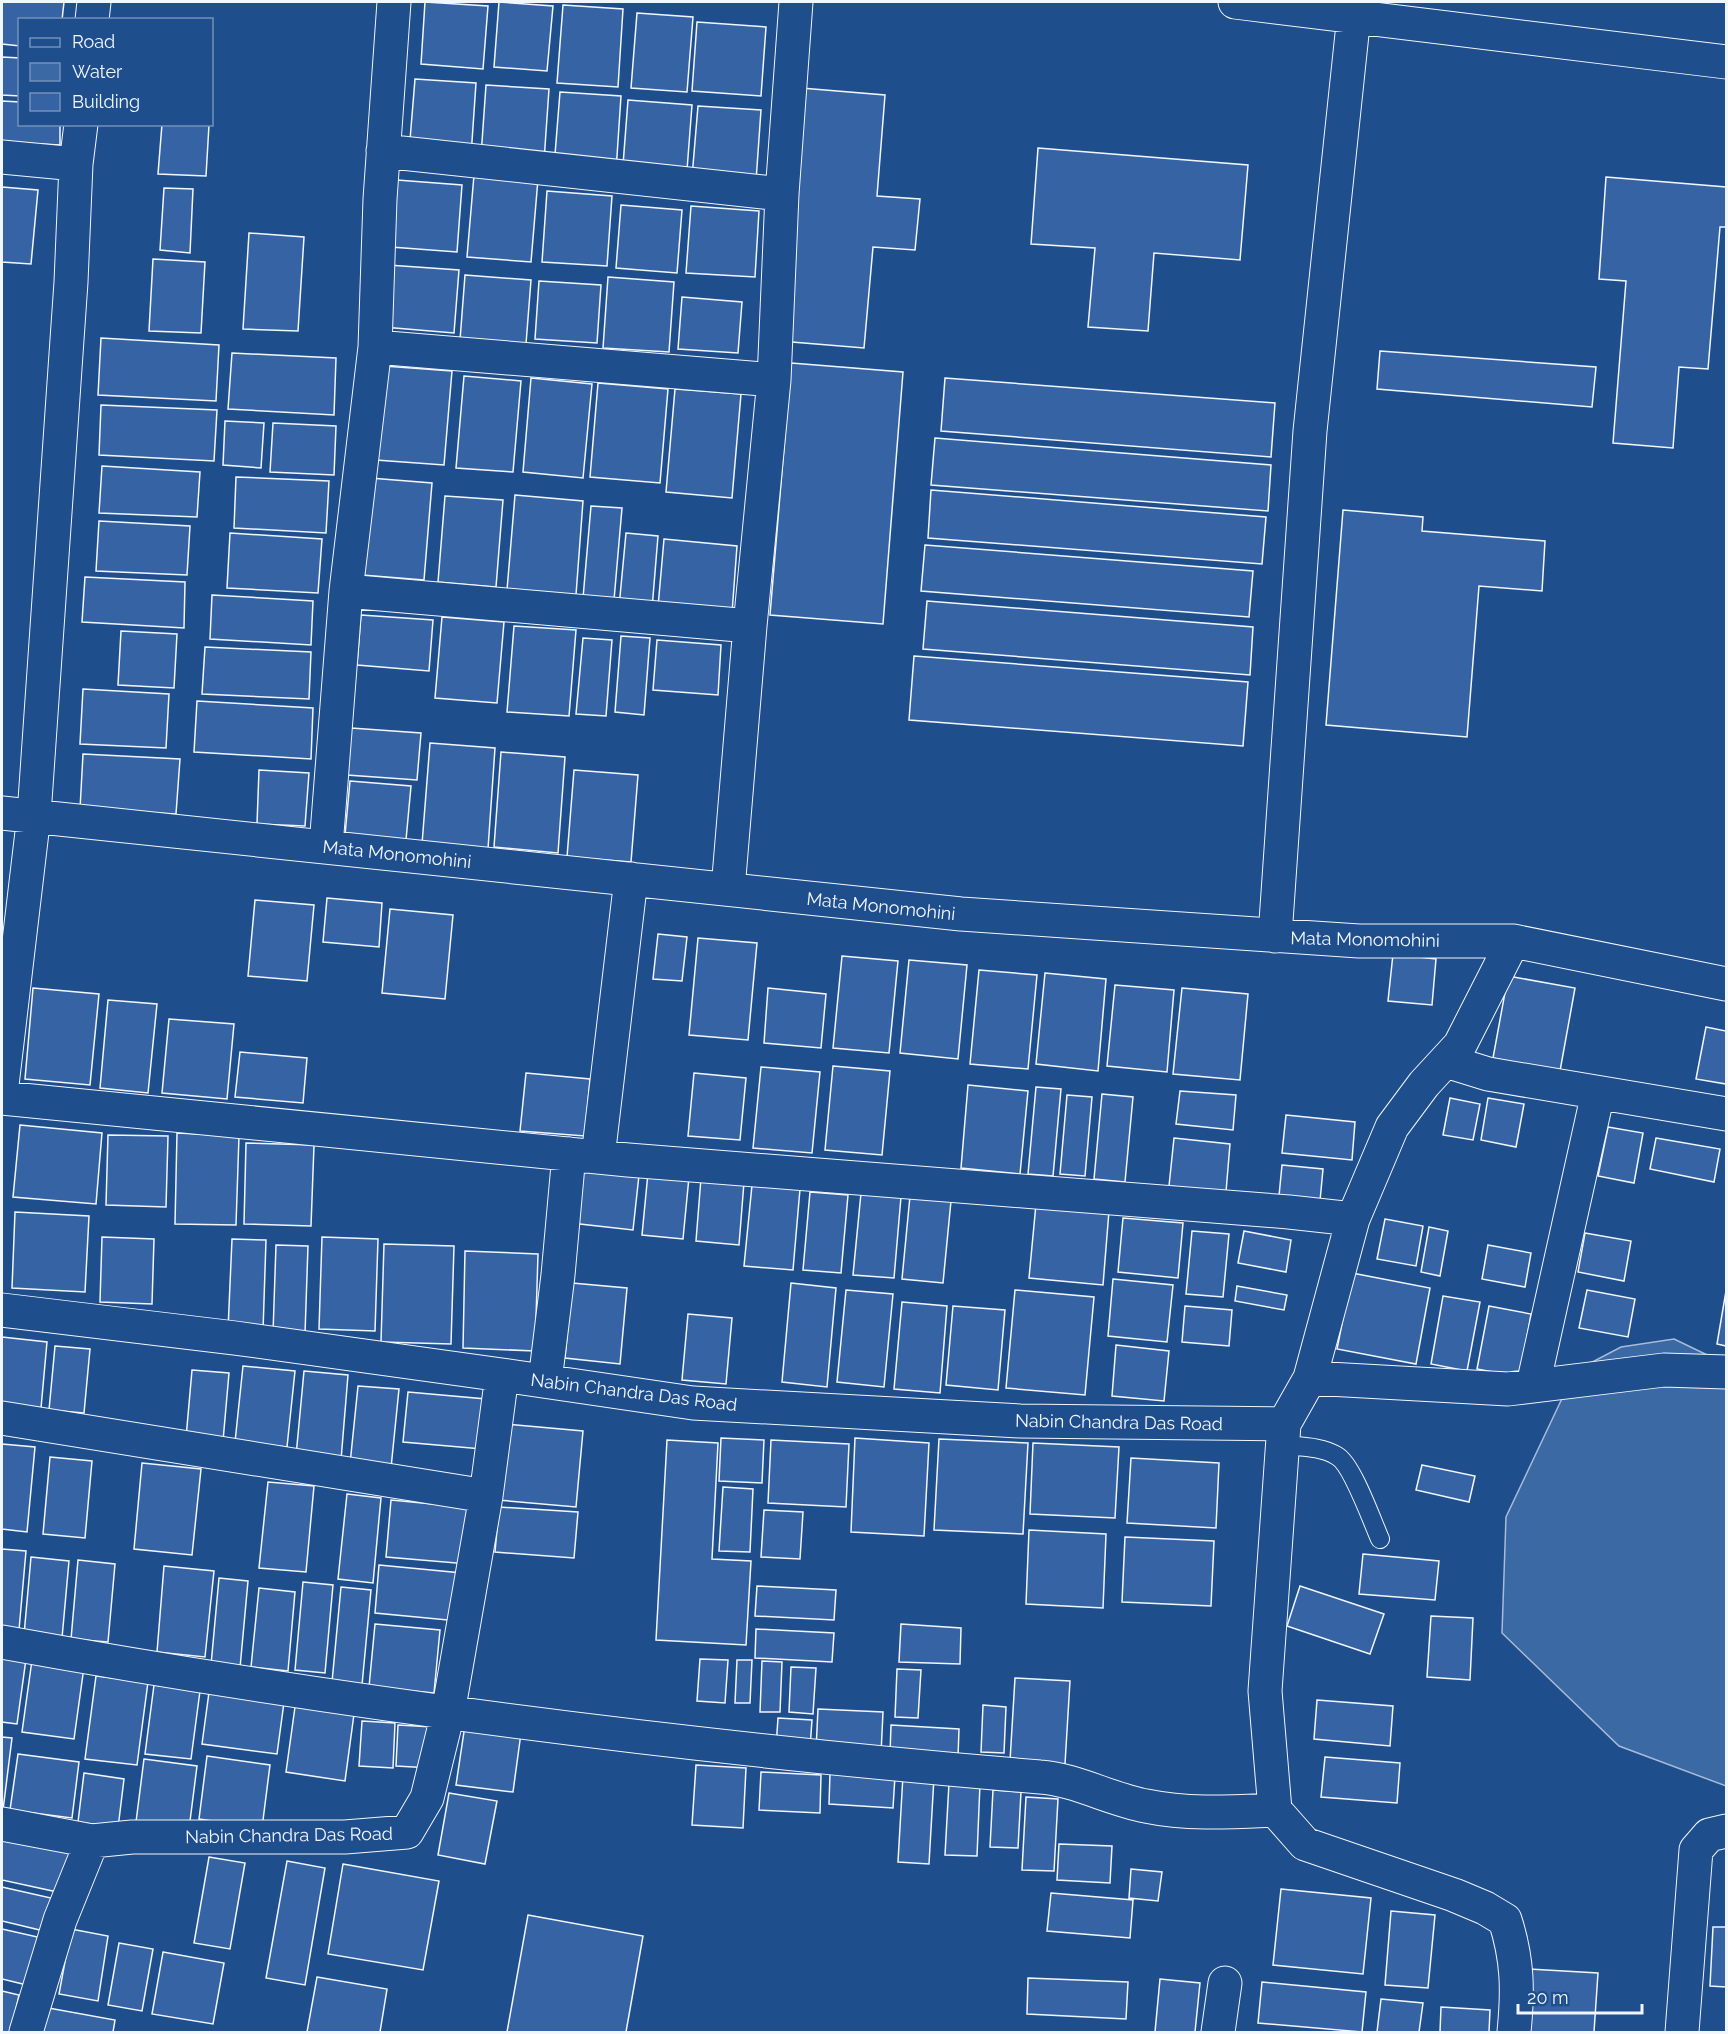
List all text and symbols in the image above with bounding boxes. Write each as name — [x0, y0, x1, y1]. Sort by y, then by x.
legend — [18, 18, 213, 126]
text: Road — [72, 31, 115, 52]
text: Water — [72, 61, 123, 82]
text: Building — [72, 91, 140, 112]
street label: Mata Monomohini — [322, 836, 472, 872]
street label: Mata Monomohini — [806, 888, 956, 924]
street label: Mata Monomohini — [1290, 927, 1440, 951]
street label: Nabin Chandra Das Road — [530, 1369, 738, 1415]
street label: Nabin Chandra Das Road — [1015, 1410, 1223, 1434]
street label: Nabin Chandra Das Road — [185, 1823, 393, 1847]
scale bar — [1518, 1977, 1642, 2015]
text: 20 m — [1527, 1987, 1569, 2008]

